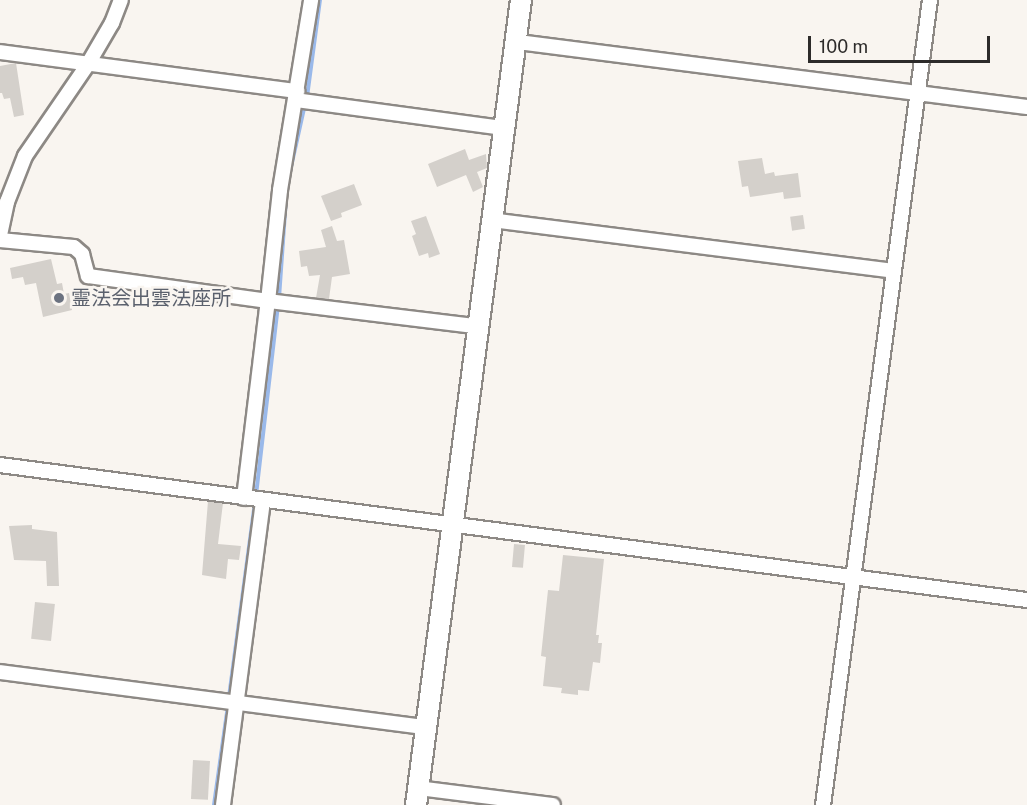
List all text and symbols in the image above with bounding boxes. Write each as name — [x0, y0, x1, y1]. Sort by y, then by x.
scale bar — [811, 24, 992, 62]
text: 100 m — [819, 36, 868, 57]
place label: 霊法会出雲法座所 — [71, 286, 231, 310]
marker: 霊法会出雲法座所 — [52, 291, 66, 305]

